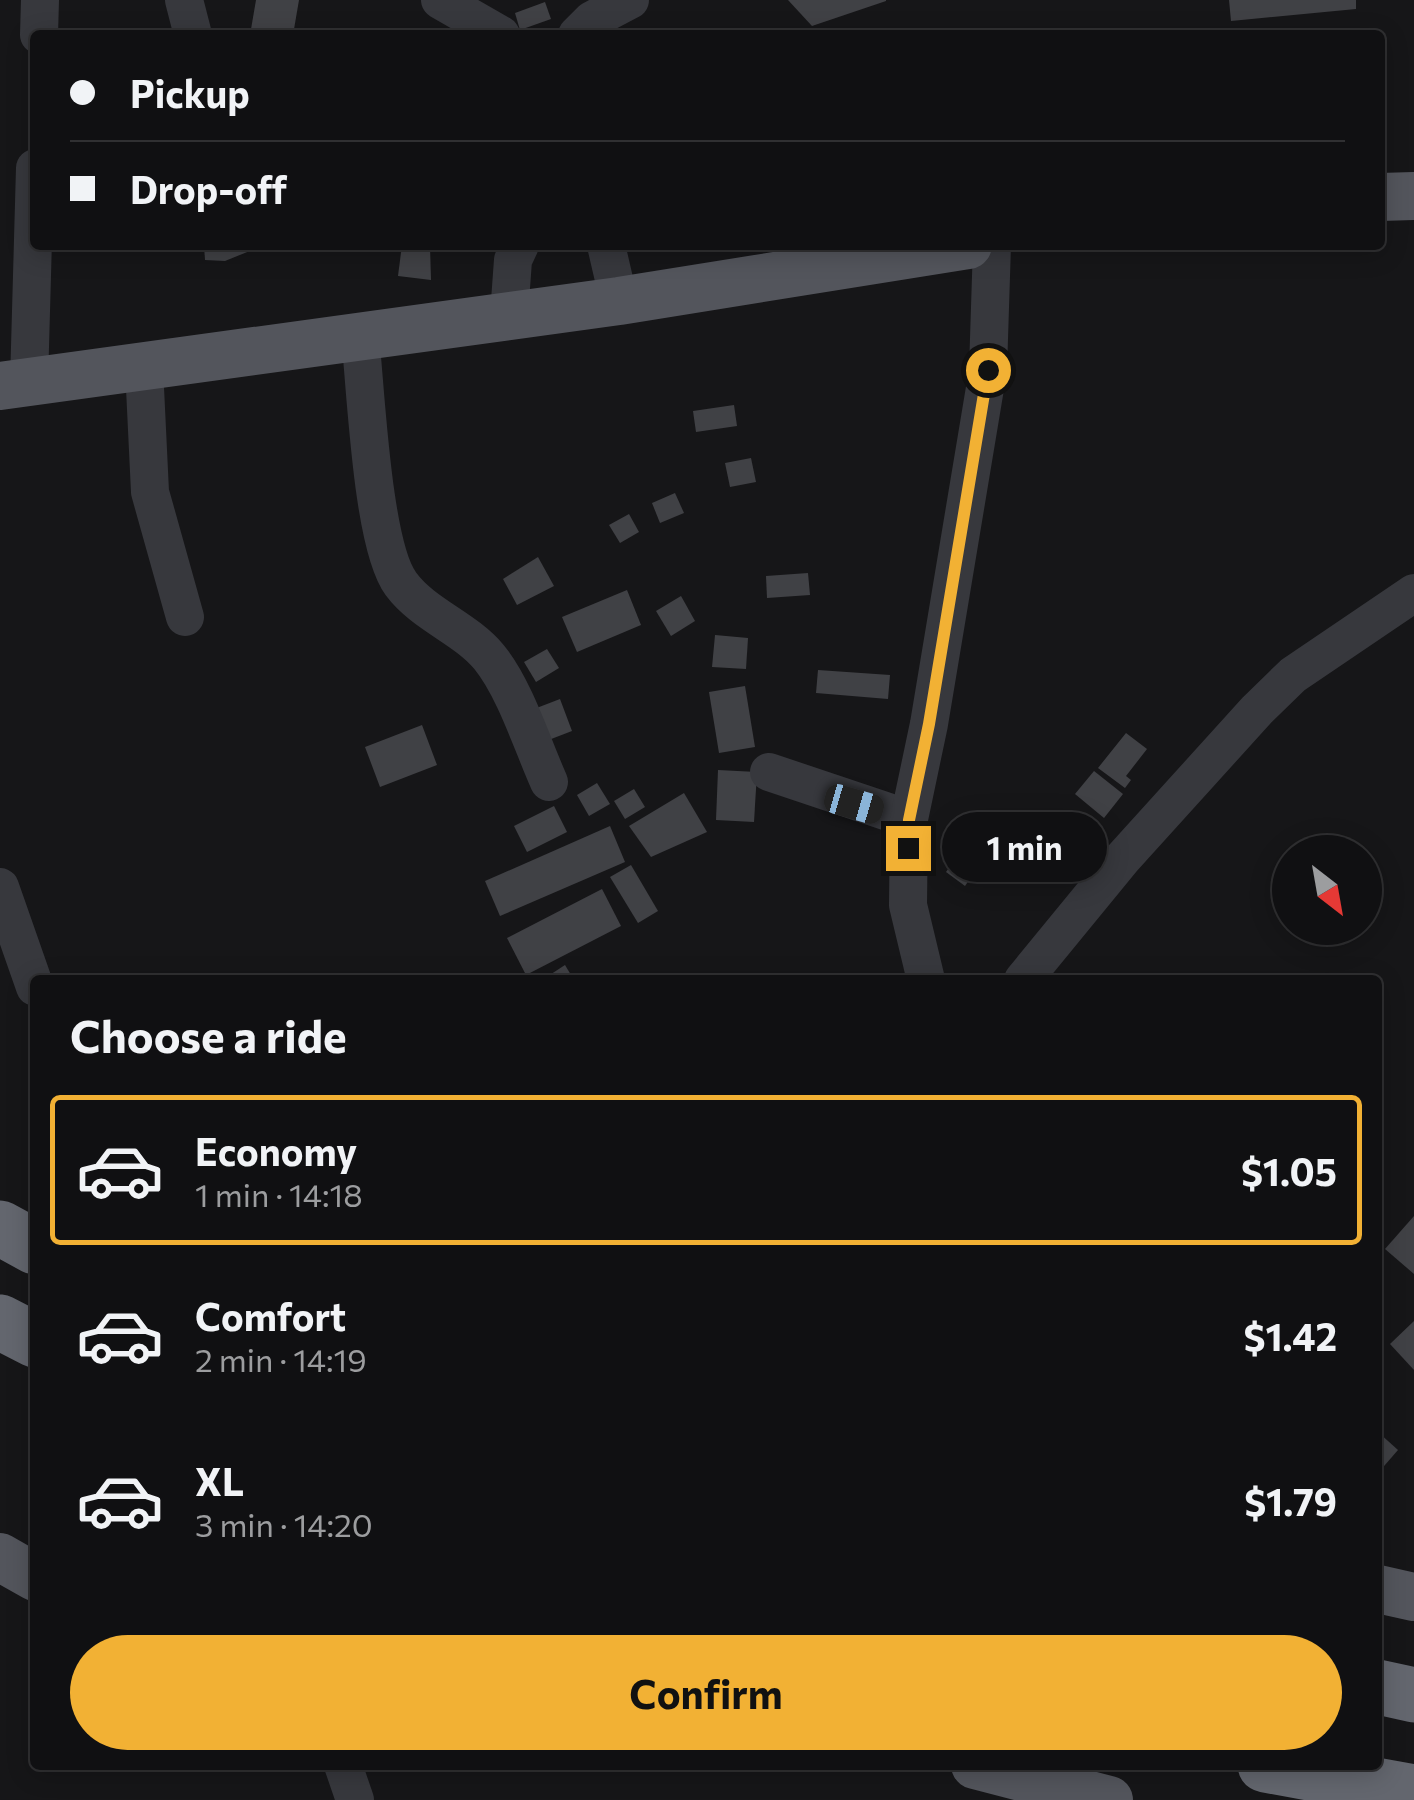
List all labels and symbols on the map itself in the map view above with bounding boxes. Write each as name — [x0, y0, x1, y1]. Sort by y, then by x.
route start — [966, 348, 1011, 393]
car — [821, 781, 887, 827]
callout: 1 min — [943, 813, 1108, 883]
route end — [886, 826, 931, 871]
north arrow — [1272, 835, 1382, 945]

